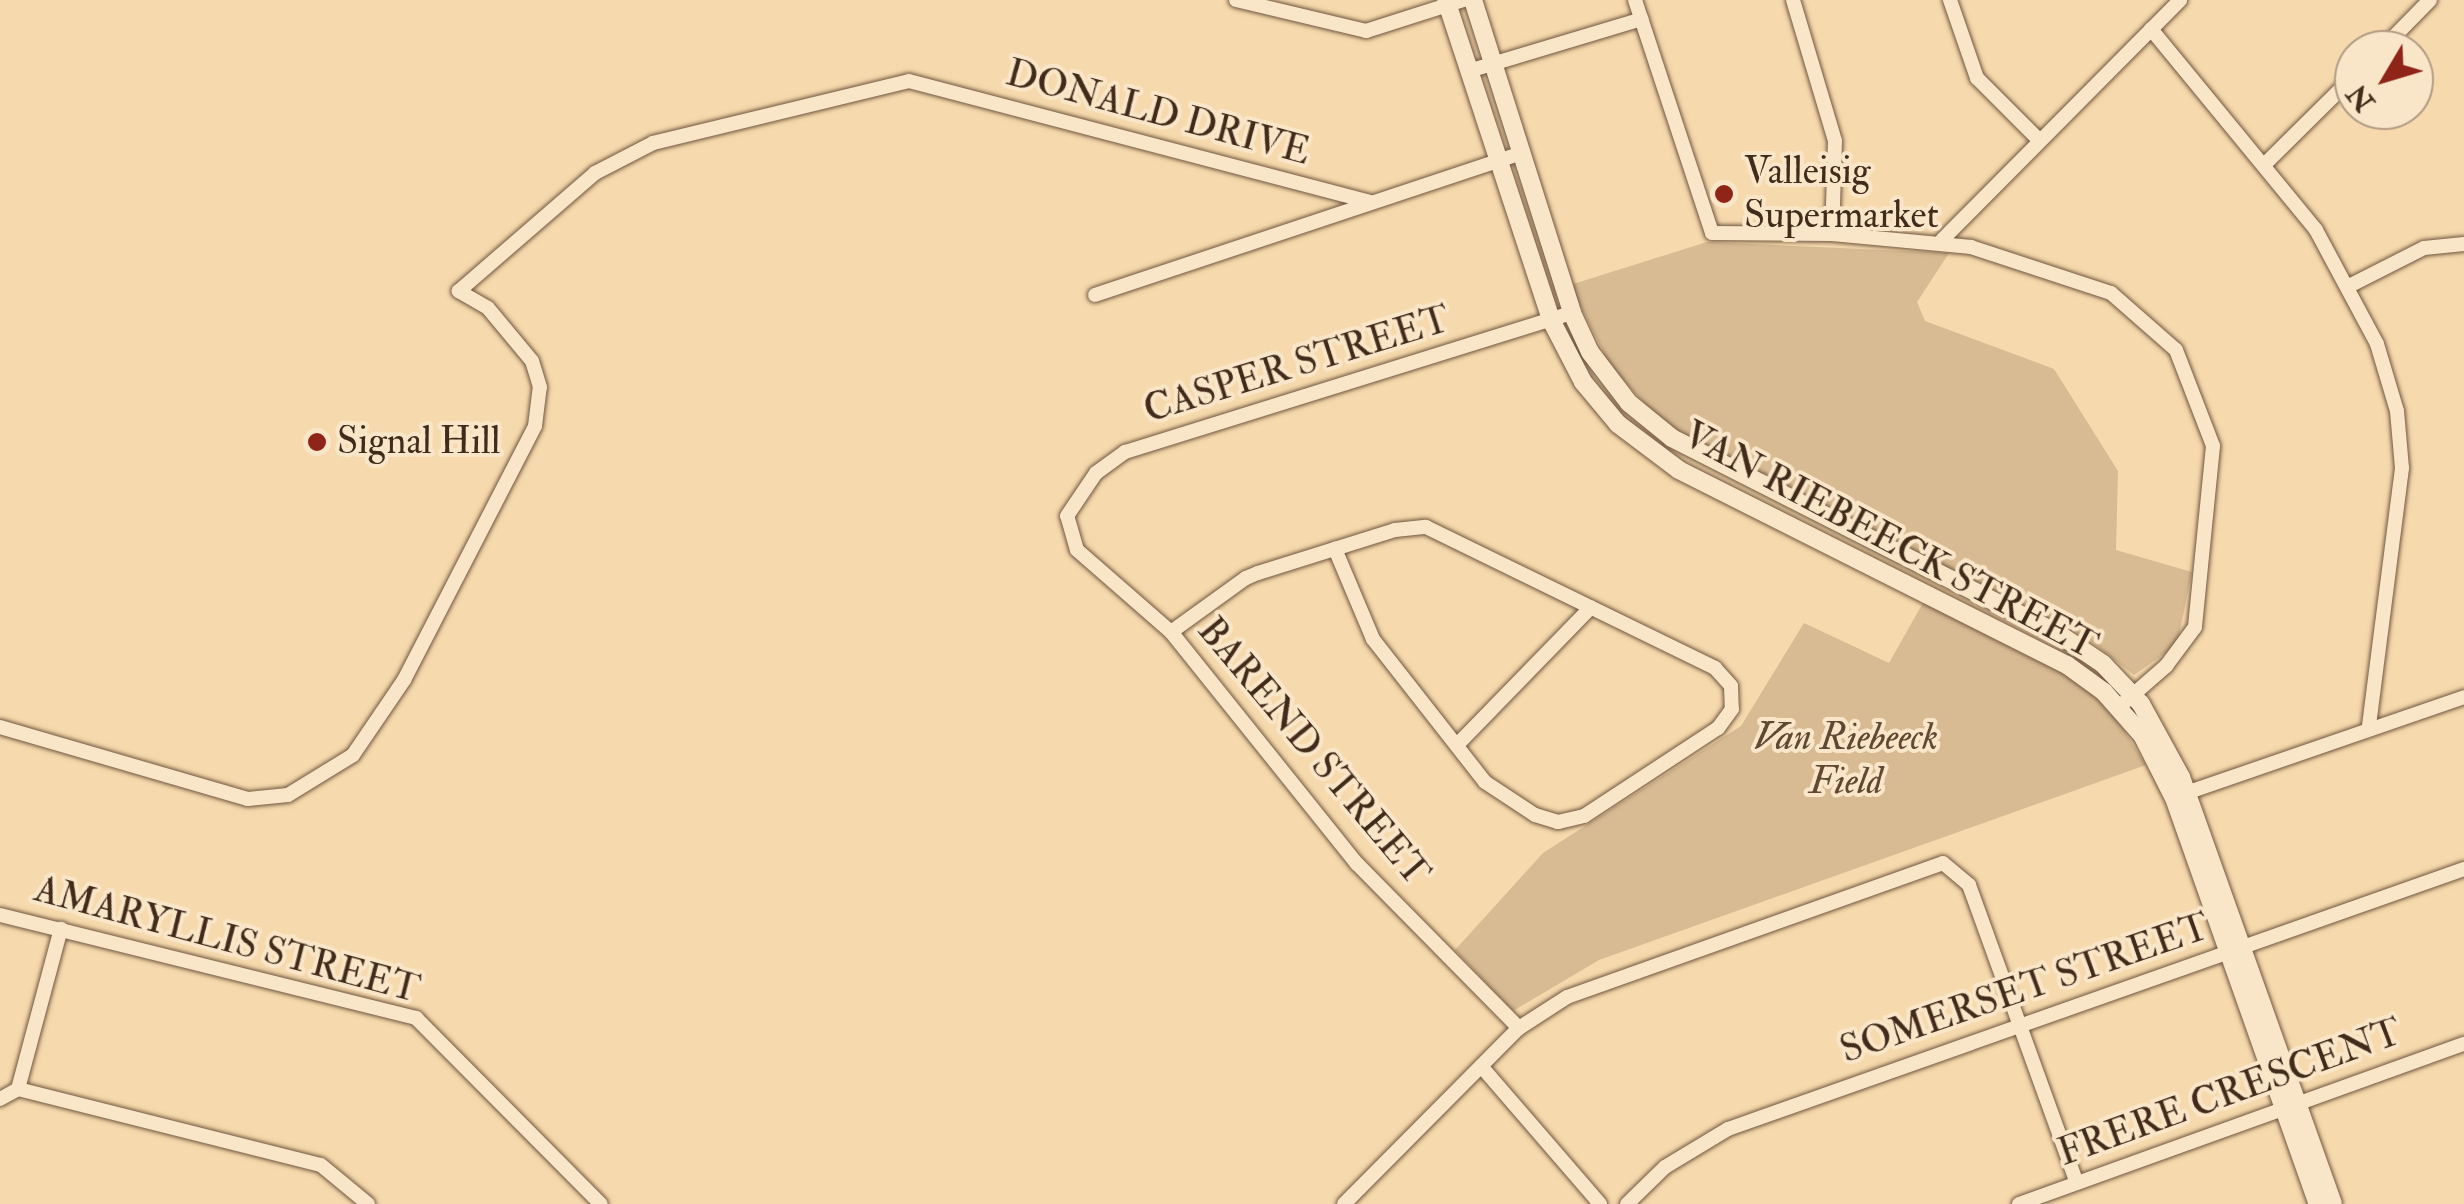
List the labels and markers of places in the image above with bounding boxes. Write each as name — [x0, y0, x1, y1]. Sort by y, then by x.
place label: Valleisig Supermarket — [1744, 149, 1939, 238]
marker: Valleisig Supermarket — [1713, 183, 1735, 205]
place label: Signal Hill — [337, 419, 500, 465]
marker: Signal Hill — [306, 431, 328, 453]

